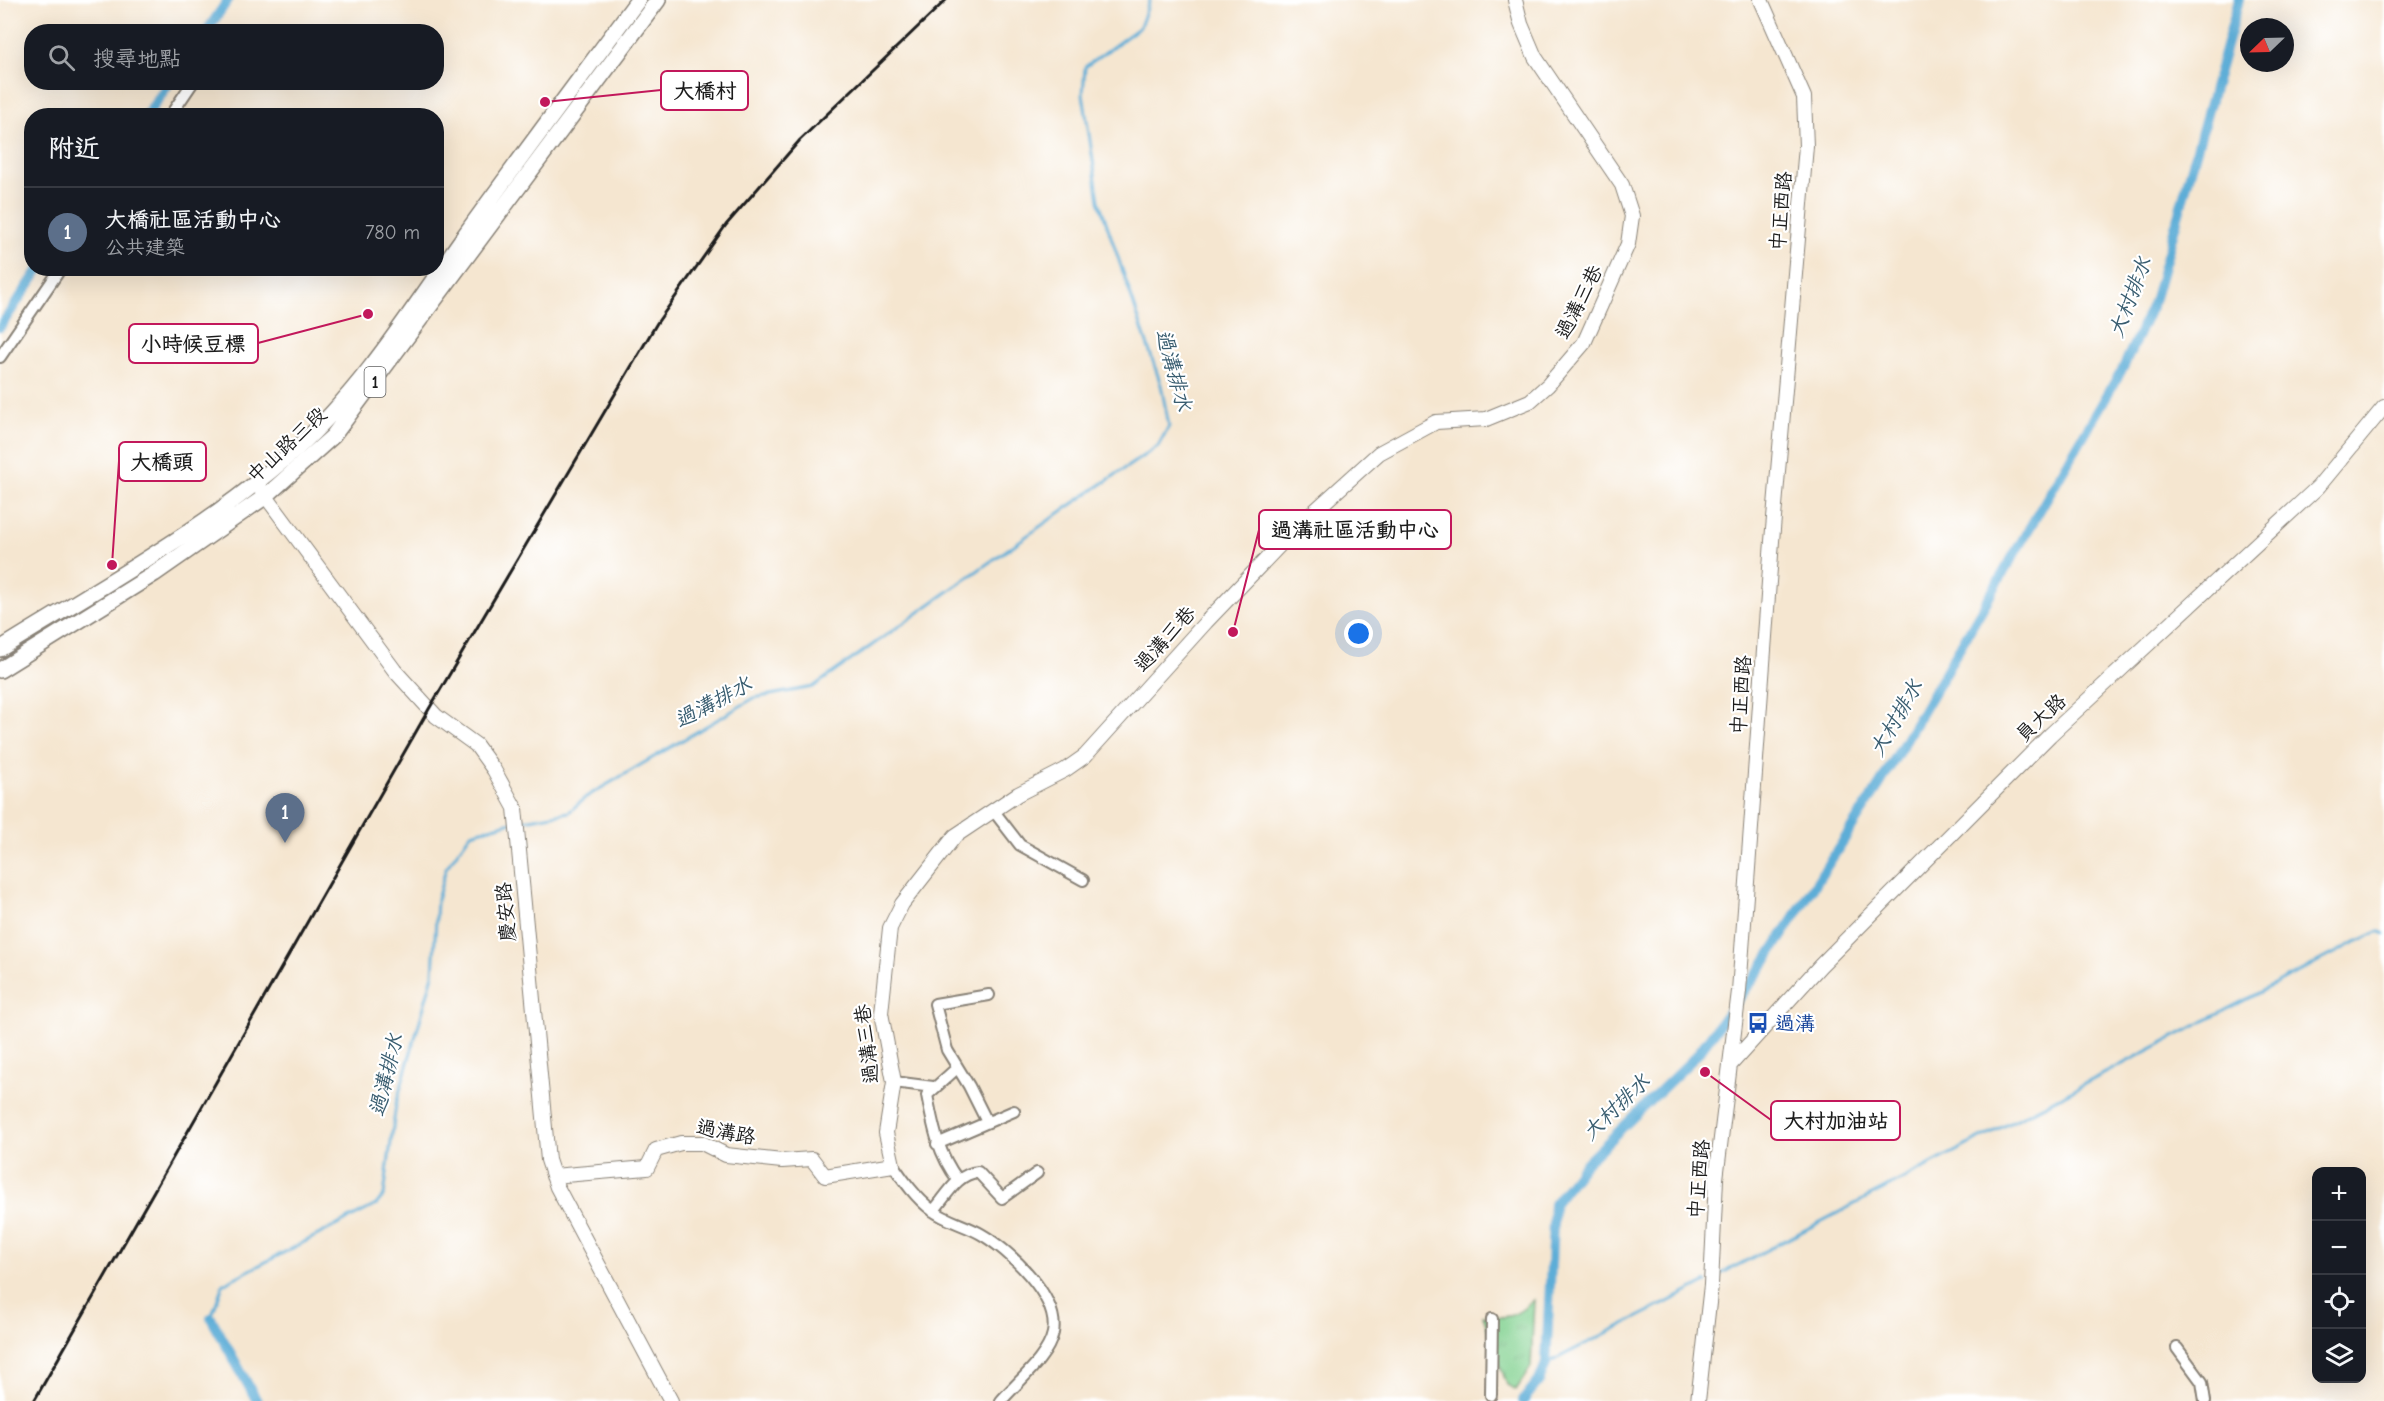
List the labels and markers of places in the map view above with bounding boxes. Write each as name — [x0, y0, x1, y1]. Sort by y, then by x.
callout: 大橋村 — [661, 71, 748, 110]
callout: 小時候豆標 — [129, 324, 258, 363]
callout: 大橋頭 — [119, 442, 206, 481]
callout: 過溝社區活動中心 — [1259, 510, 1451, 549]
pin: 1 — [266, 794, 304, 843]
bus stop icon: 過溝 — [1746, 1011, 1770, 1035]
place label: 過溝 — [1775, 1012, 1815, 1035]
callout: 大村加油站 — [1771, 1101, 1900, 1140]

